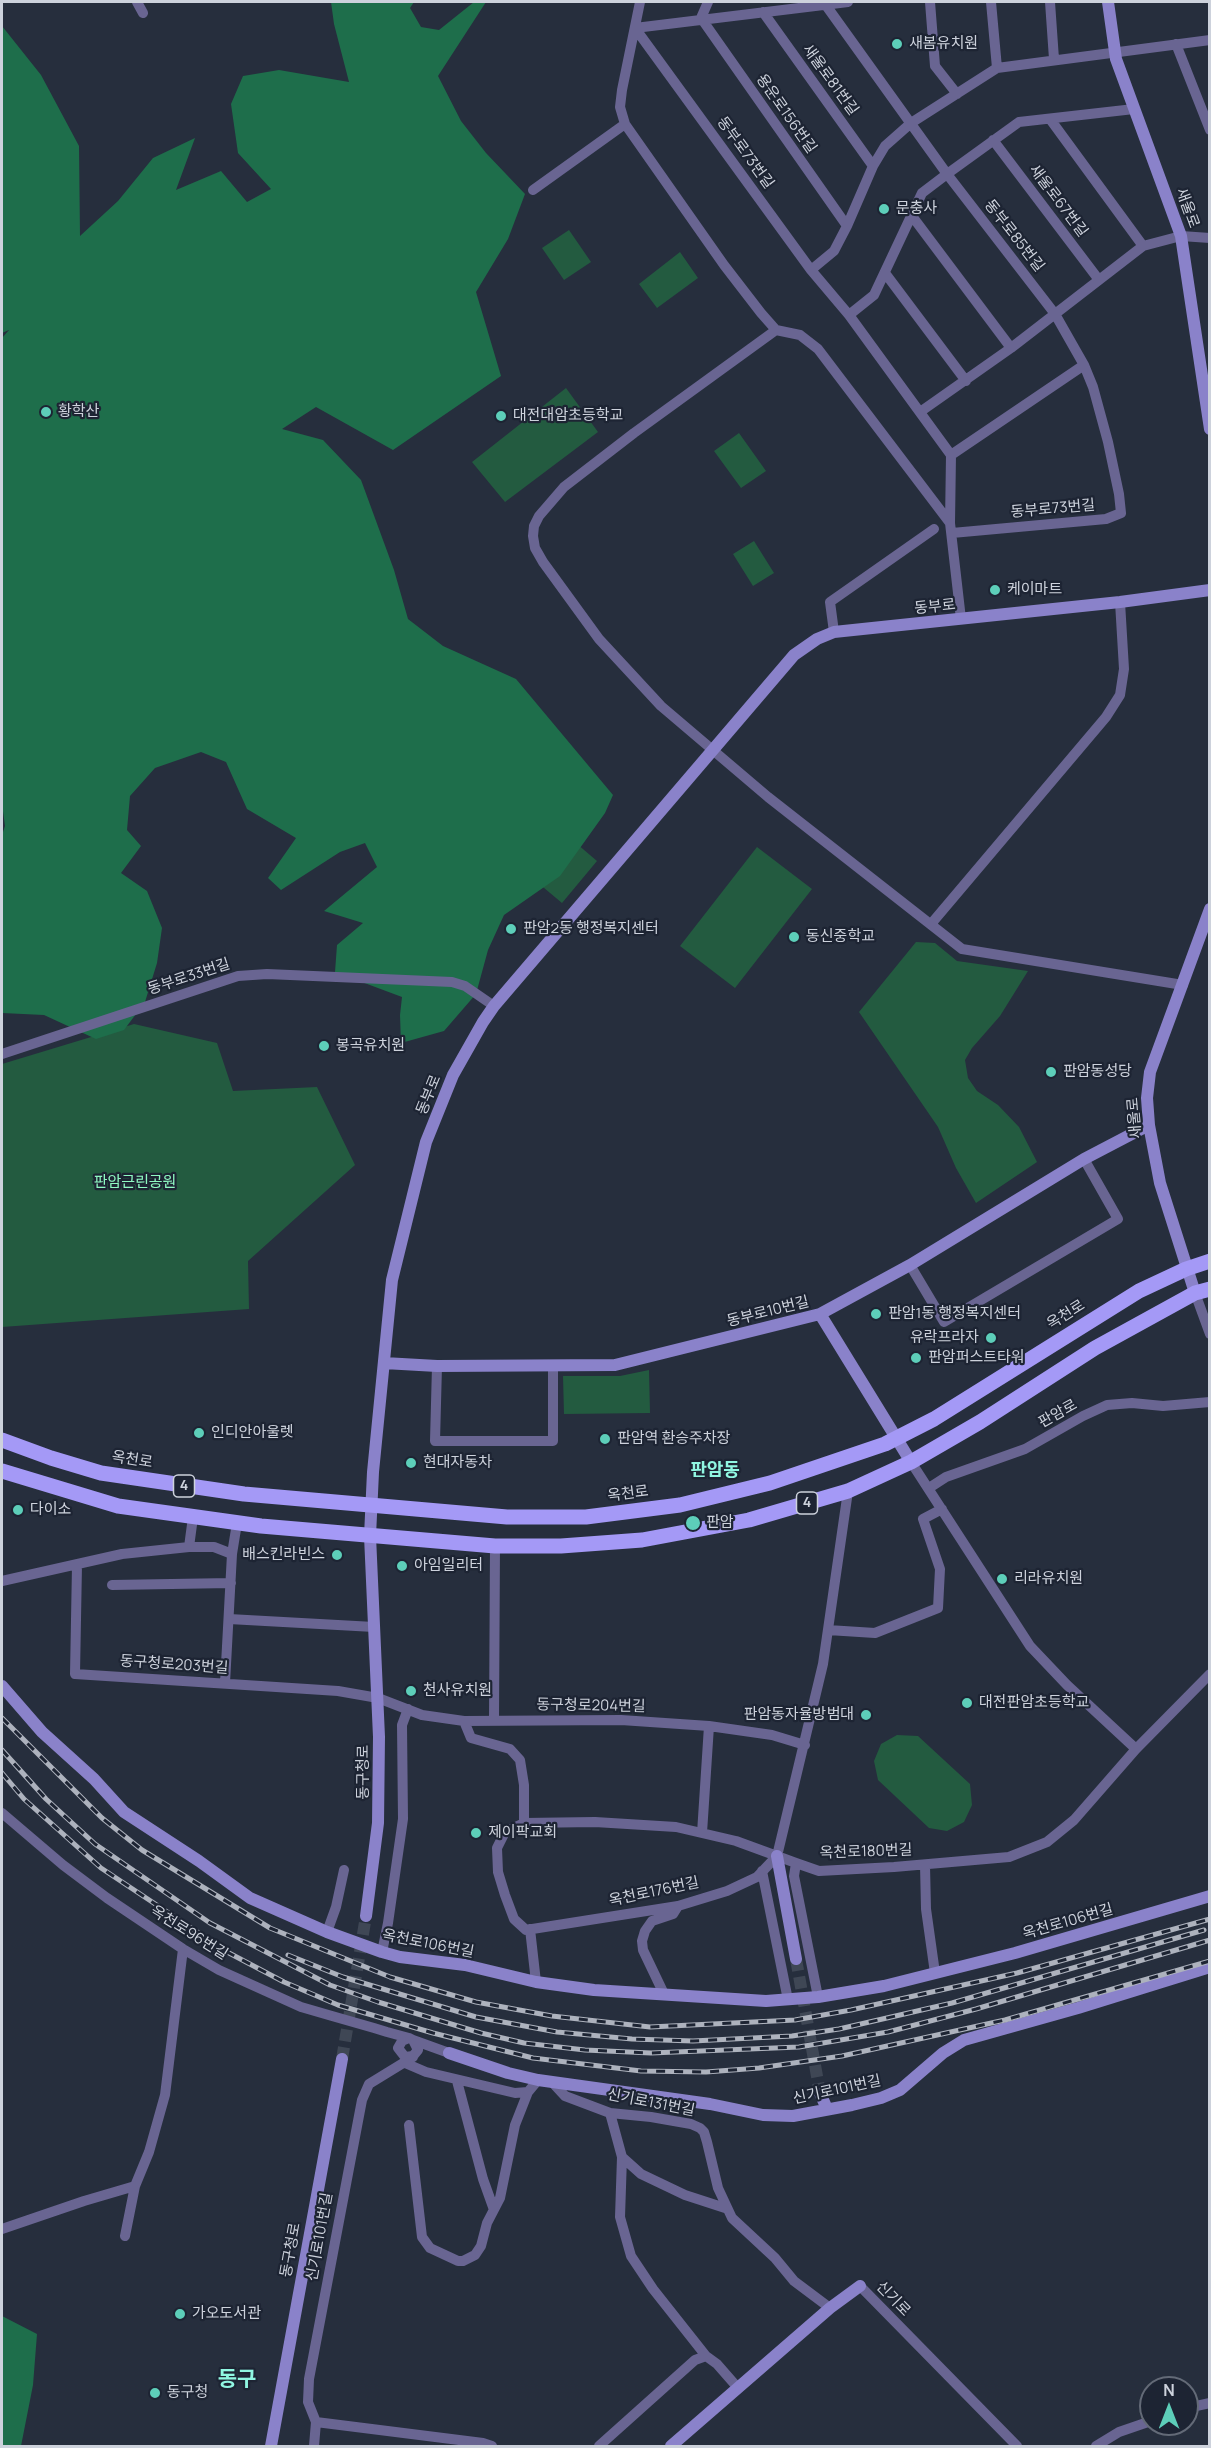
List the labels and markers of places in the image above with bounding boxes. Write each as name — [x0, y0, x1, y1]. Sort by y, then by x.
place label: 새봄유치원 — [909, 35, 978, 53]
marker: 새봄유치원 — [890, 37, 904, 51]
place label: 문충사 — [896, 200, 937, 218]
marker: 문충사 — [877, 202, 891, 216]
place label: 황학산 — [58, 403, 99, 421]
marker: 황학산 — [39, 405, 53, 419]
place label: 대전대암초등학교 — [513, 407, 623, 425]
marker: 대전대암초등학교 — [494, 409, 508, 423]
place label: 케이마트 — [1007, 581, 1062, 599]
marker: 케이마트 — [988, 583, 1002, 597]
place label: 판암2동 행정복지센터 — [523, 920, 659, 938]
marker: 판암2동 행정복지센터 — [504, 922, 518, 936]
place label: 동신중학교 — [806, 928, 875, 946]
marker: 동신중학교 — [787, 930, 801, 944]
place label: 봉곡유치원 — [336, 1037, 405, 1055]
marker: 봉곡유치원 — [317, 1039, 331, 1053]
place label: 판암동성당 — [1063, 1063, 1132, 1081]
marker: 판암동성당 — [1044, 1065, 1058, 1079]
place label: 판암1동 행정복지센터 — [888, 1305, 1021, 1323]
marker: 판암1동 행정복지센터 — [869, 1307, 883, 1321]
place label: 유락프라자 — [910, 1329, 979, 1347]
marker: 유락프라자 — [984, 1331, 998, 1345]
place label: 판암퍼스트타워 — [928, 1349, 1025, 1367]
marker: 판암퍼스트타워 — [909, 1351, 923, 1365]
place label: 인디안아울렛 — [211, 1424, 294, 1442]
marker: 인디안아울렛 — [192, 1426, 206, 1440]
place label: 판암역 환승주차장 — [617, 1430, 730, 1448]
marker: 판암역 환승주차장 — [598, 1432, 612, 1446]
place label: 현대자동차 — [423, 1454, 492, 1472]
marker: 현대자동차 — [404, 1456, 418, 1470]
place label: 다이소 — [30, 1501, 71, 1519]
marker: 다이소 — [11, 1503, 25, 1517]
marker: 판암 — [684, 1514, 702, 1532]
place label: 판암 — [706, 1514, 734, 1532]
place label: 배스킨라빈스 — [242, 1546, 325, 1564]
marker: 배스킨라빈스 — [330, 1548, 344, 1562]
place label: 아임일리터 — [414, 1557, 483, 1575]
marker: 아임일리터 — [395, 1559, 409, 1573]
place label: 리라유치원 — [1014, 1570, 1083, 1588]
marker: 리라유치원 — [995, 1572, 1009, 1586]
place label: 천사유치원 — [423, 1682, 492, 1700]
marker: 천사유치원 — [404, 1684, 418, 1698]
place label: 대전판암초등학교 — [979, 1694, 1089, 1712]
marker: 대전판암초등학교 — [960, 1696, 974, 1710]
place label: 판암동자율방범대 — [744, 1706, 854, 1724]
marker: 판암동자율방범대 — [859, 1708, 873, 1722]
place label: 제이팍교회 — [488, 1824, 557, 1842]
marker: 제이팍교회 — [469, 1826, 483, 1840]
place label: 가오도서관 — [192, 2305, 261, 2323]
marker: 가오도서관 — [173, 2307, 187, 2321]
place label: 동구청 — [167, 2384, 208, 2402]
marker: 동구청 — [148, 2386, 162, 2400]

